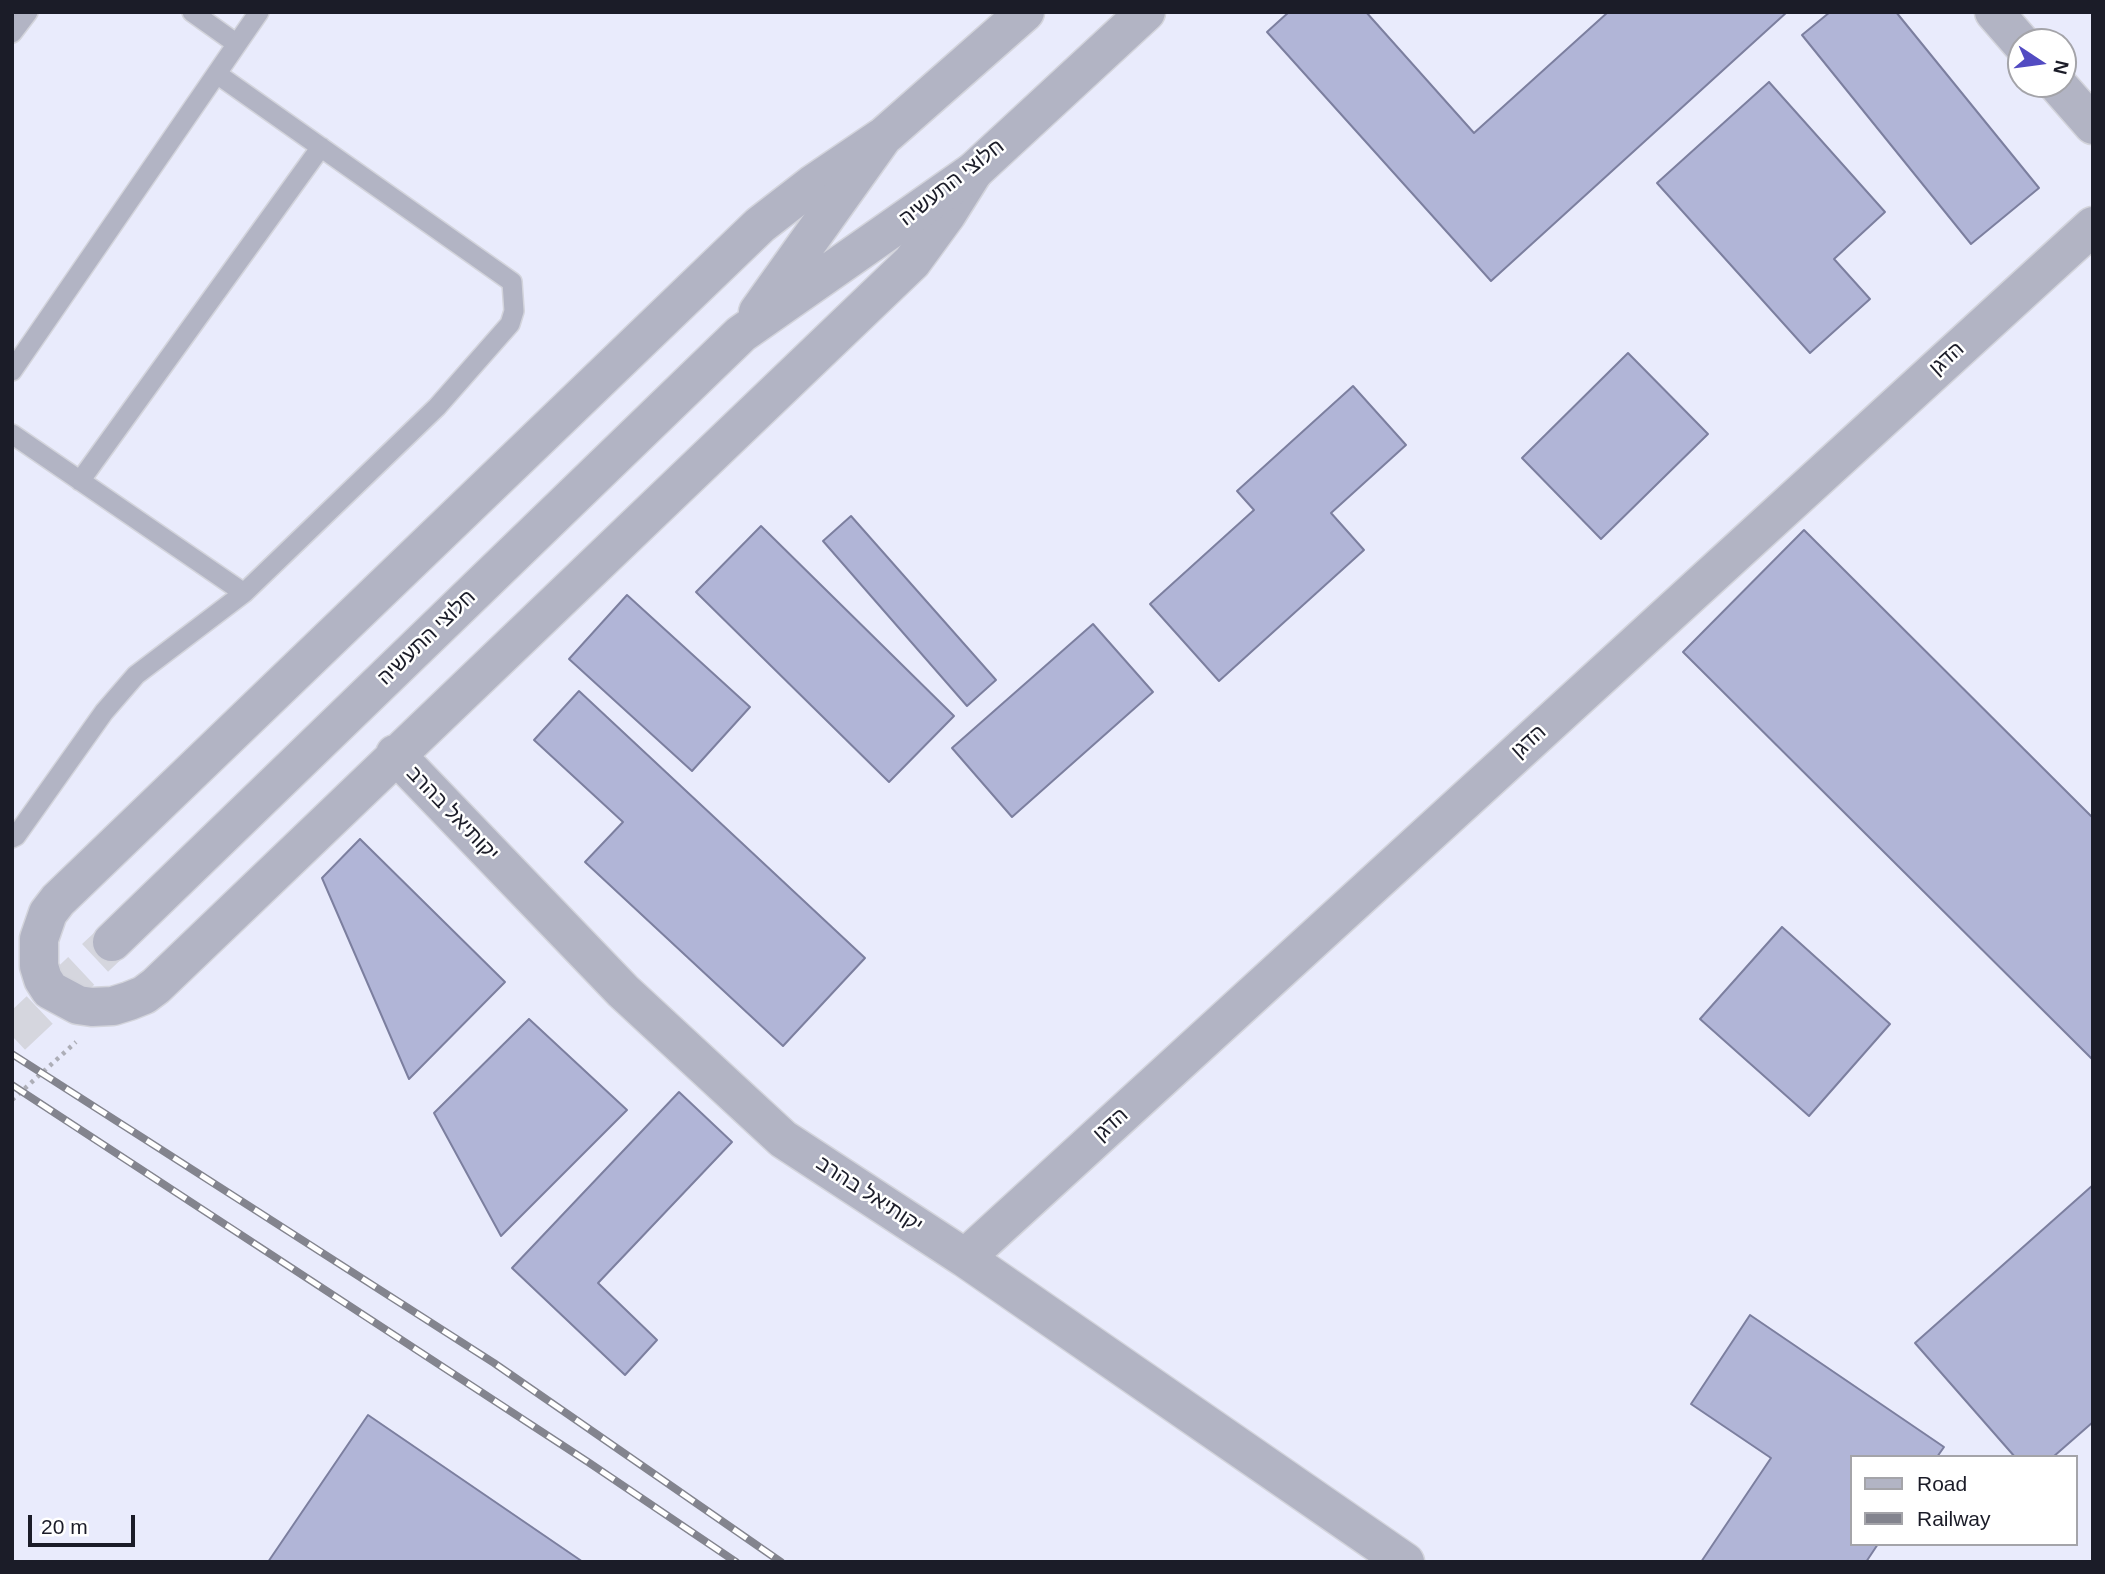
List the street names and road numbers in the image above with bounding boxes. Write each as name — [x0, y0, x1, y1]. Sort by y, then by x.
street label: חלוצי התעשיה — [894, 134, 1010, 232]
street label: הדגן — [1924, 337, 1970, 381]
street label: חלוצי התעשיה — [373, 585, 481, 691]
street label: הדגן — [1506, 720, 1552, 764]
street label: יקותיאל בהרב — [401, 761, 503, 867]
street label: הדגן — [1088, 1103, 1134, 1147]
street label: יקותיאל בהרב — [811, 1151, 927, 1239]

